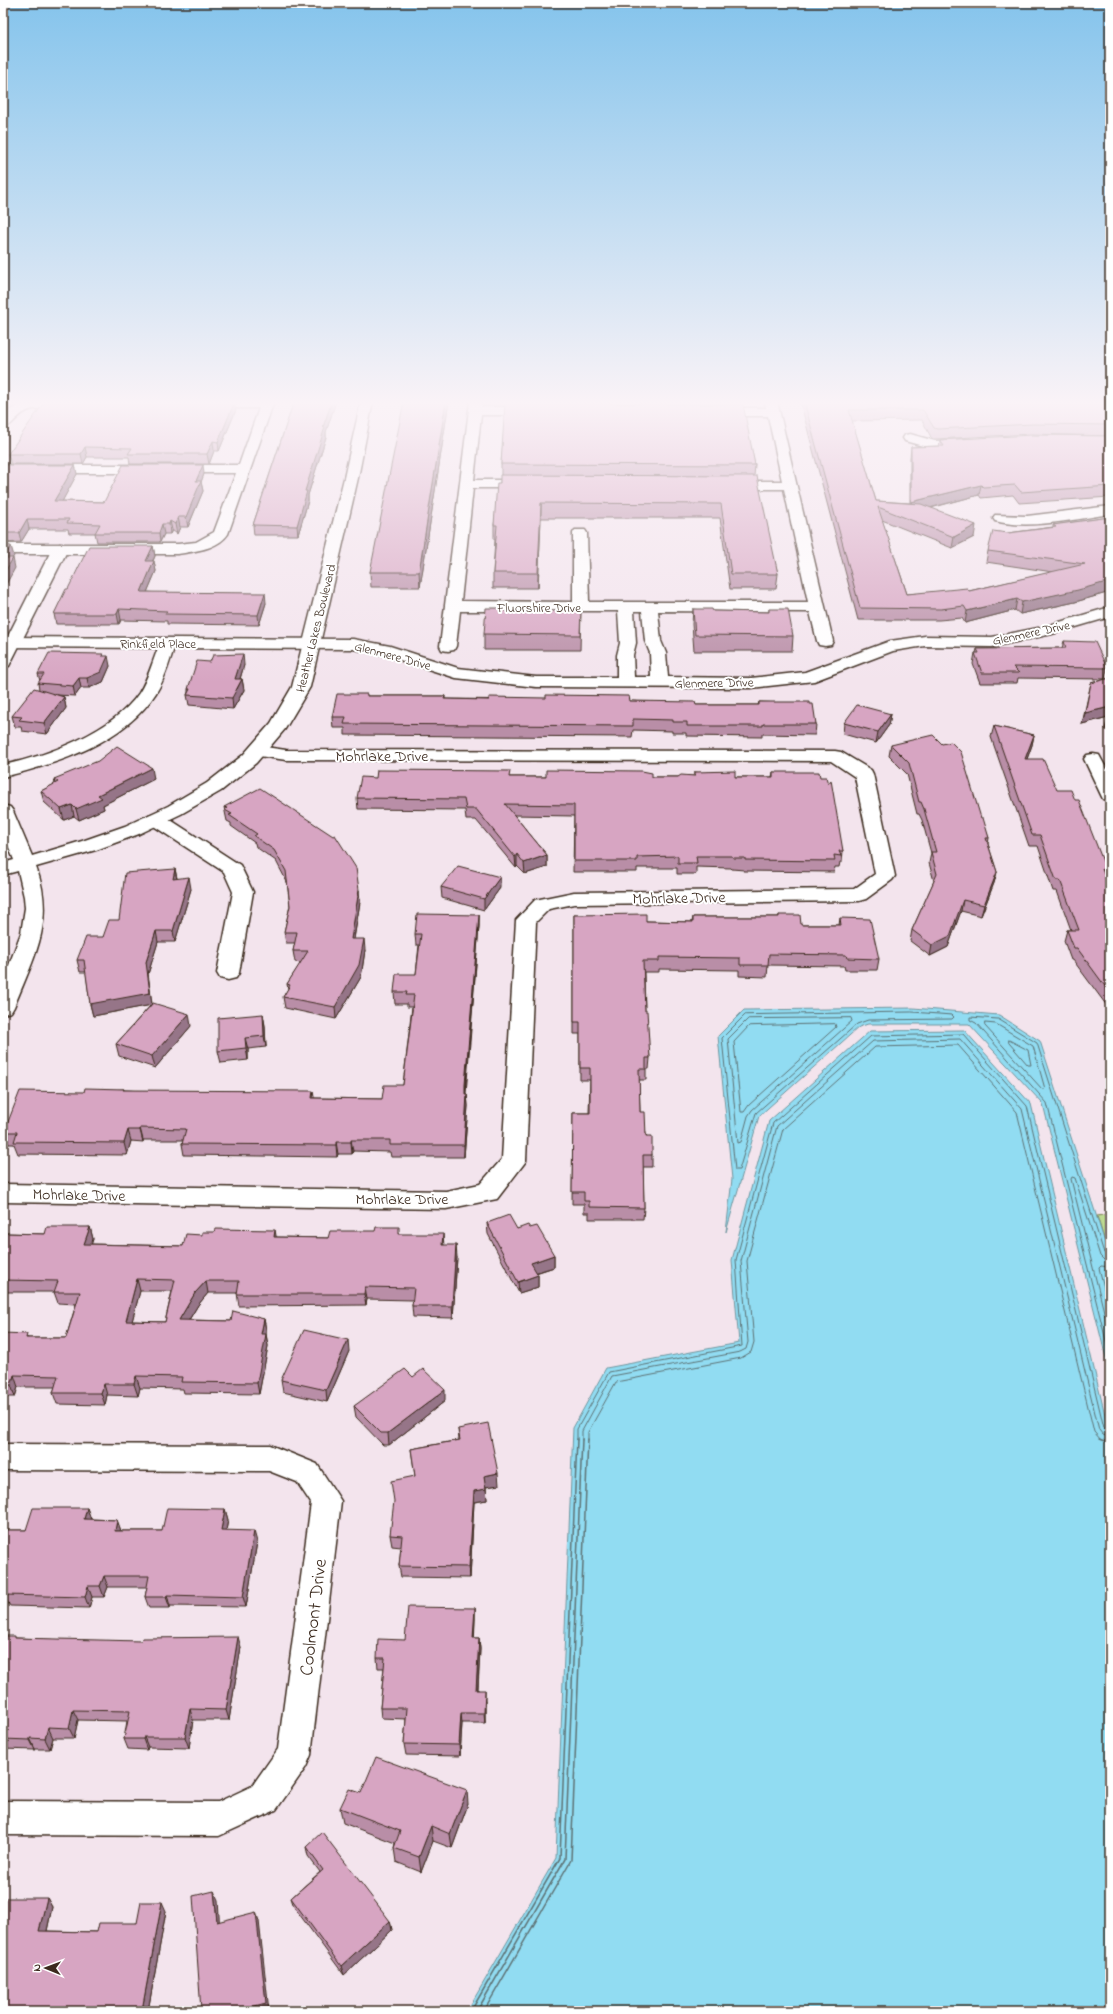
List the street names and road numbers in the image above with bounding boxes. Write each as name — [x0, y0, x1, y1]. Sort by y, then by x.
street label: Heather Lakes Boulevard — [291, 562, 342, 694]
street label: Fluorshire Drive — [496, 599, 581, 618]
street label: Glenmere Drive — [991, 616, 1072, 651]
street label: Rinkfield Place — [120, 635, 196, 654]
street label: Glenmere Drive — [352, 637, 433, 676]
street label: Glenmere Drive — [674, 673, 754, 694]
street label: Mohrlake Drive — [335, 745, 429, 769]
street label: Mohrlake Drive — [632, 886, 727, 912]
street label: Mohrlake Drive — [32, 1183, 127, 1209]
street label: Mohrlake Drive — [355, 1188, 449, 1212]
street label: Coolmont Drive — [294, 1557, 335, 1677]

